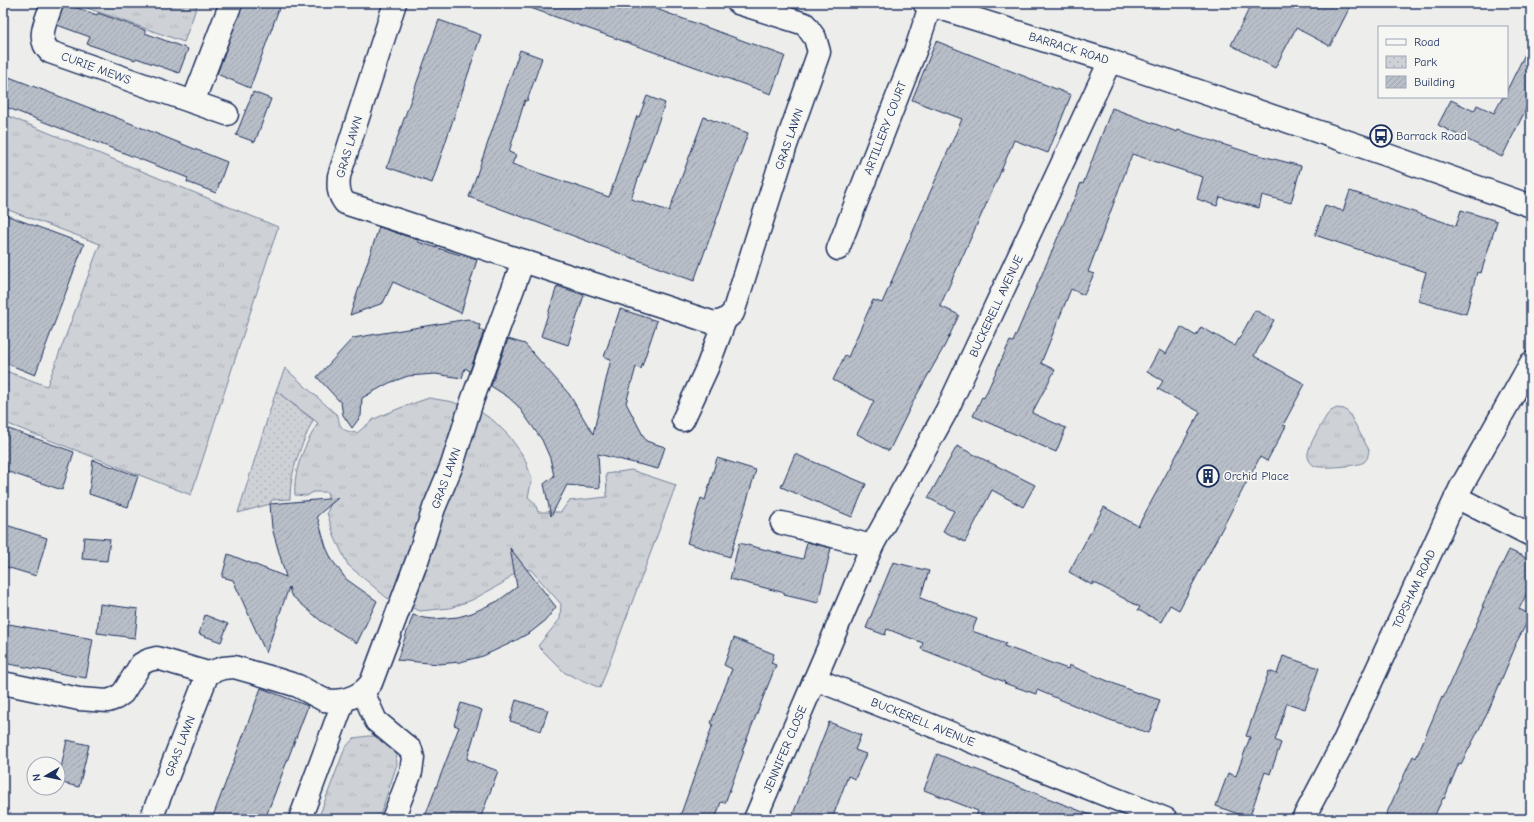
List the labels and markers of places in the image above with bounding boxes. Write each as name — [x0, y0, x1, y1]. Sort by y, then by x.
bus stop icon: Barrack Road — [1368, 123, 1394, 149]
place label: Barrack Road — [1396, 129, 1467, 143]
building icon: Orchid Place — [1195, 463, 1221, 489]
place label: Orchid Place — [1224, 469, 1289, 483]

